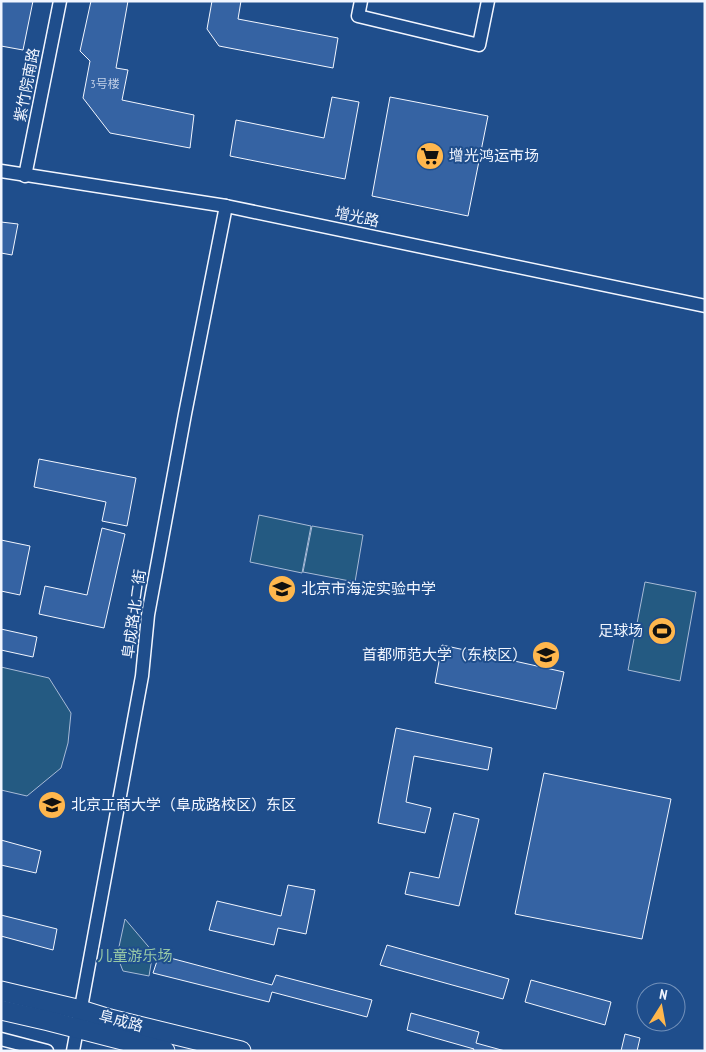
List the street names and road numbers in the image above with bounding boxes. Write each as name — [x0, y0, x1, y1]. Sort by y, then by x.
street label: 紫竹院南路 — [10, 46, 43, 124]
street label: 增光路 — [333, 203, 381, 230]
street label: 阜成路北二街 — [118, 568, 149, 660]
street label: 阜成路 — [97, 1006, 145, 1036]

